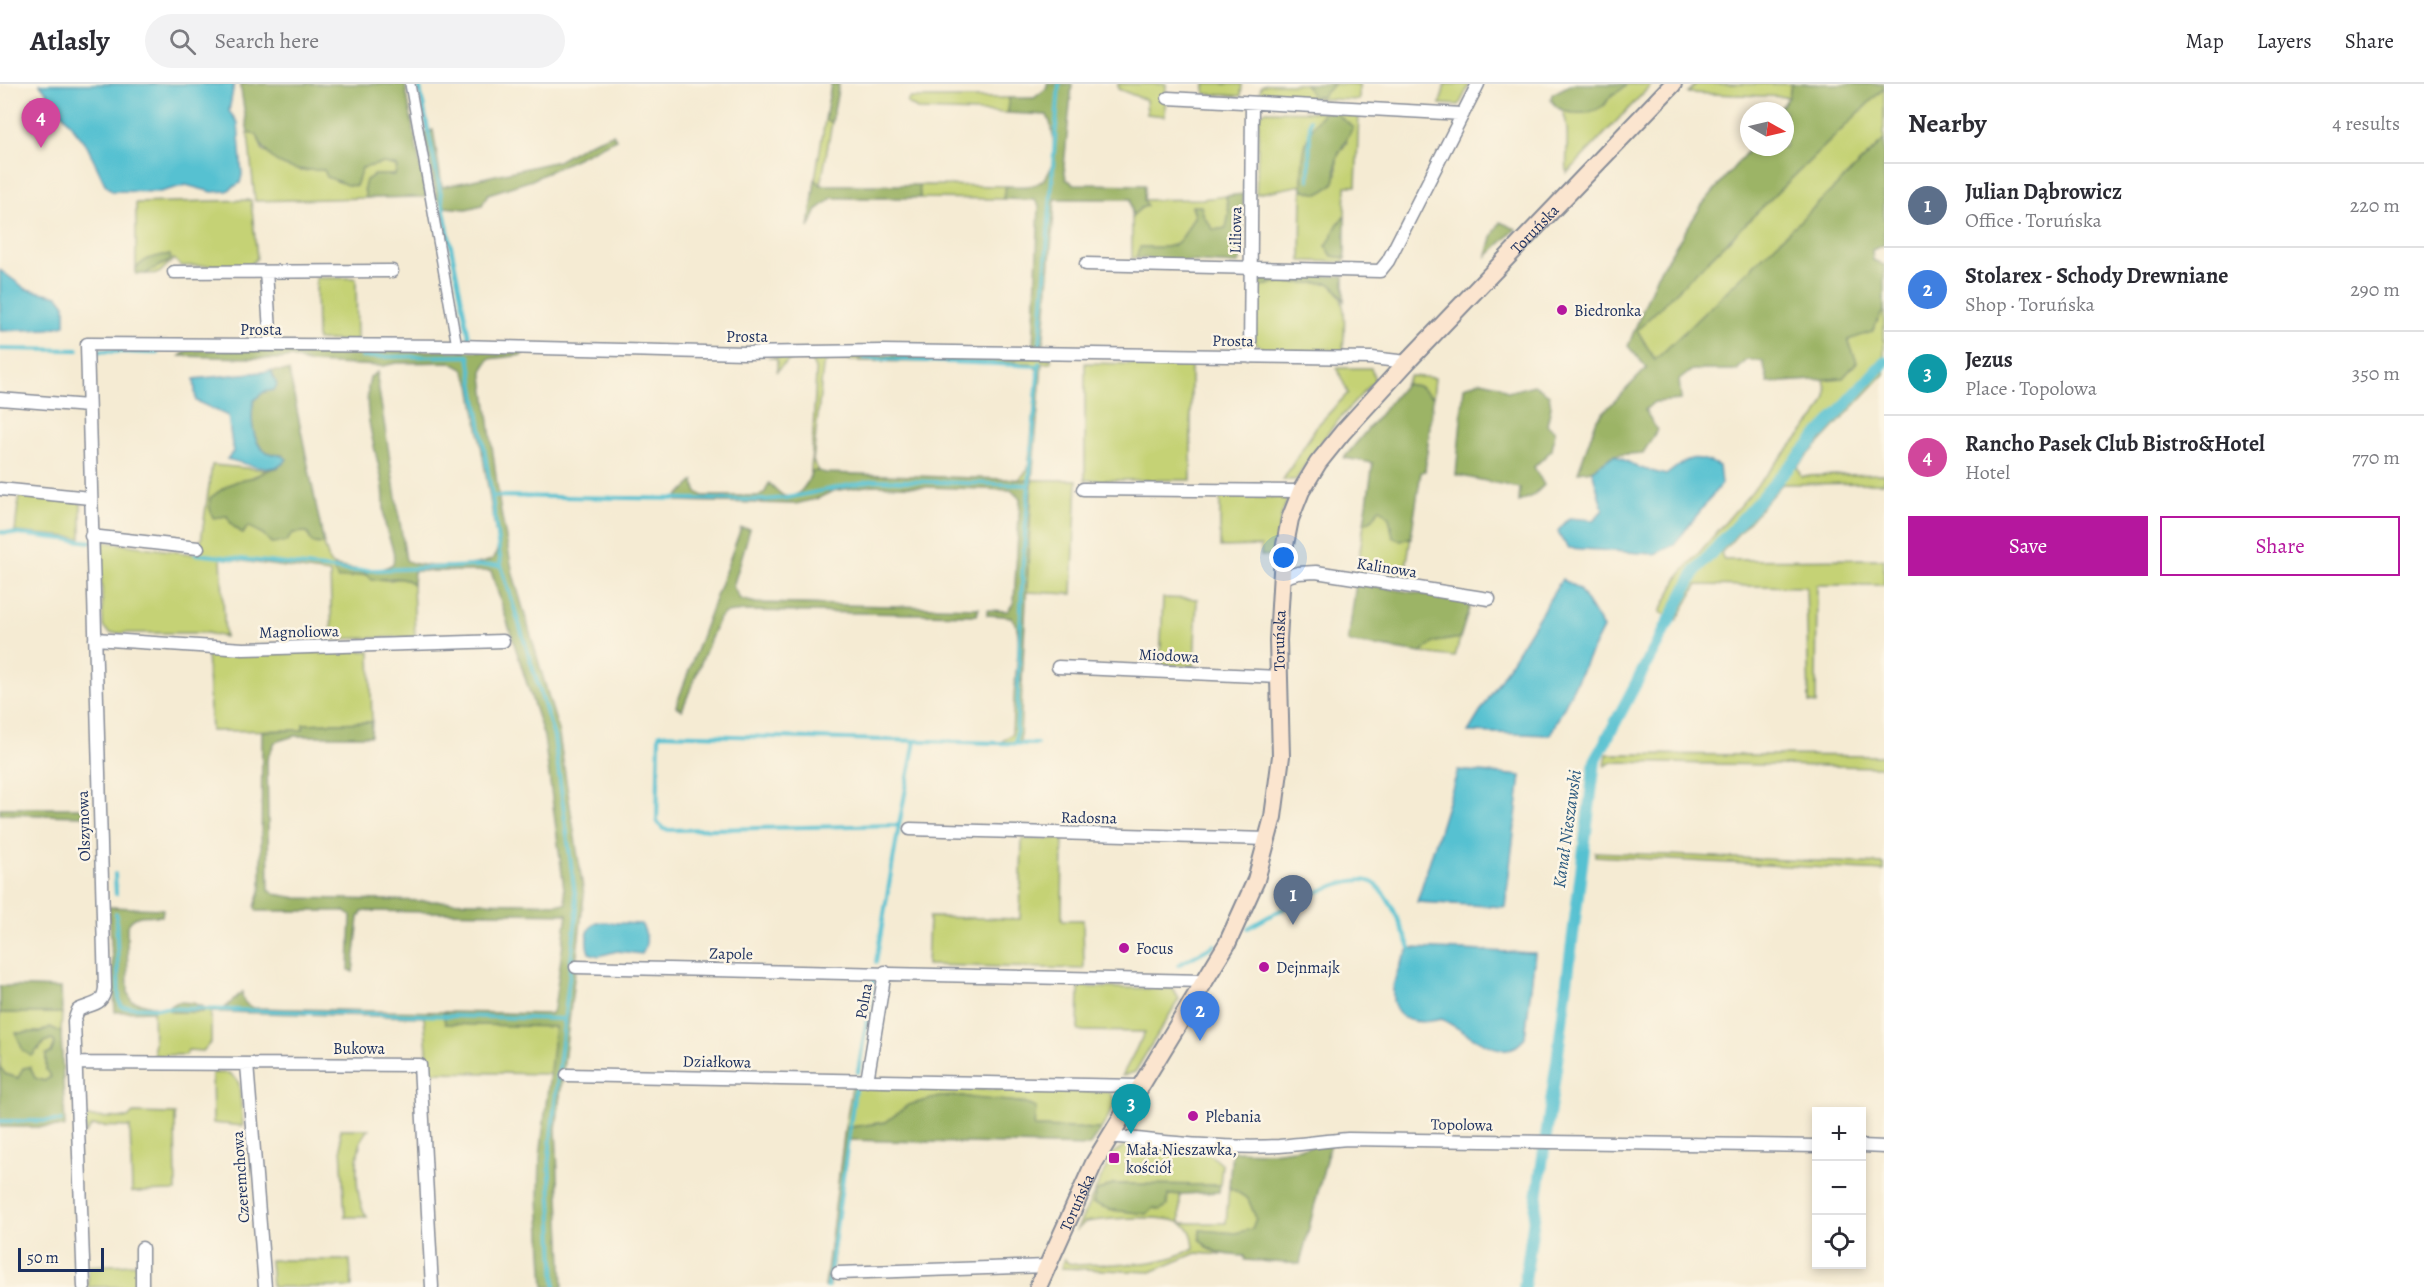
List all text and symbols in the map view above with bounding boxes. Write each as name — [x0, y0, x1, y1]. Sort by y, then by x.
search box — [145, 14, 565, 68]
text: Atlasly — [30, 22, 109, 60]
icon: search — [166, 25, 199, 58]
text: Search here — [214, 26, 319, 56]
text: Map — [2185, 27, 2224, 55]
text: Layers — [2257, 27, 2312, 55]
text: Share — [2345, 27, 2394, 55]
pin: 4 — [22, 98, 60, 148]
north arrow — [1740, 102, 1794, 156]
text: Nearby — [1908, 106, 1987, 141]
text: 4 results — [2332, 110, 2400, 137]
text: Julian Dąbrowicz — [1965, 177, 2122, 207]
text: 1 — [1924, 192, 1931, 219]
text: 220 m — [2350, 192, 2400, 219]
street label: Toruńska — [1506, 199, 1565, 259]
street label: Liliowa — [1225, 206, 1247, 254]
text: Office · Toruńska — [1965, 207, 2102, 234]
text: Stolarex - Schody Drewniane — [1965, 261, 2229, 291]
text: 2 — [1923, 276, 1932, 303]
text: 290 m — [2350, 276, 2400, 303]
text: Shop · Toruńska — [1965, 291, 2095, 318]
place label: Biedronka — [1574, 300, 1642, 322]
marker: Biedronka — [1555, 303, 1569, 317]
street label: Prosta — [240, 319, 282, 341]
street label: Prosta — [726, 326, 768, 348]
street label: Prosta — [1212, 330, 1255, 352]
text: Jezus — [1965, 345, 2013, 375]
text: 3 — [1923, 360, 1932, 387]
text: 350 m — [2352, 360, 2400, 387]
text: Place · Topolowa — [1965, 375, 2097, 402]
text: Rancho Pasek Club Bistro&Hotel — [1965, 429, 2265, 459]
text: 4 — [1923, 444, 1932, 471]
text: 770 m — [2352, 444, 2400, 471]
text: Hotel — [1965, 459, 2010, 486]
button: Save — [1908, 516, 2148, 576]
button: Share — [2160, 516, 2400, 576]
your location — [1269, 543, 1298, 572]
street label: Kalinowa — [1355, 552, 1419, 584]
street label: Toruńska — [1268, 609, 1292, 671]
street label: Magnoliowa — [259, 620, 340, 644]
street label: Miodowa — [1138, 643, 1200, 669]
water label: Kanał Nieszawski — [1547, 768, 1587, 890]
street label: Olszynowa — [72, 790, 96, 862]
street label: Radosna — [1061, 807, 1118, 829]
pin: 1 — [1274, 876, 1312, 925]
place label: Focus — [1136, 938, 1173, 960]
marker: Focus — [1117, 941, 1131, 955]
street label: Zapole — [709, 943, 753, 965]
place label: Dejnmajk — [1276, 957, 1340, 979]
marker: Dejnmajk — [1257, 960, 1271, 974]
street label: Polna — [850, 981, 878, 1021]
pin: 2 — [1180, 992, 1220, 1041]
street label: Bukowa — [333, 1038, 386, 1060]
street label: Działkowa — [682, 1050, 752, 1074]
pin: 3 — [1112, 1084, 1150, 1134]
place label: Plebania — [1205, 1106, 1262, 1128]
map controls — [1812, 1107, 1866, 1269]
button: + — [1812, 1107, 1866, 1161]
marker: Plebania — [1186, 1109, 1200, 1123]
street label: Topolowa — [1431, 1113, 1494, 1137]
street label: Czeremchowa — [227, 1130, 255, 1224]
place label: Mała Nieszawka, kościół — [1126, 1139, 1237, 1179]
marker: Mała Nieszawka, kościół — [1107, 1151, 1121, 1165]
button: − — [1812, 1161, 1866, 1215]
street label: Toruńska — [1055, 1170, 1100, 1235]
button: locate — [1812, 1215, 1866, 1269]
scale bar — [18, 1245, 104, 1272]
text: 50 m — [27, 1247, 59, 1269]

